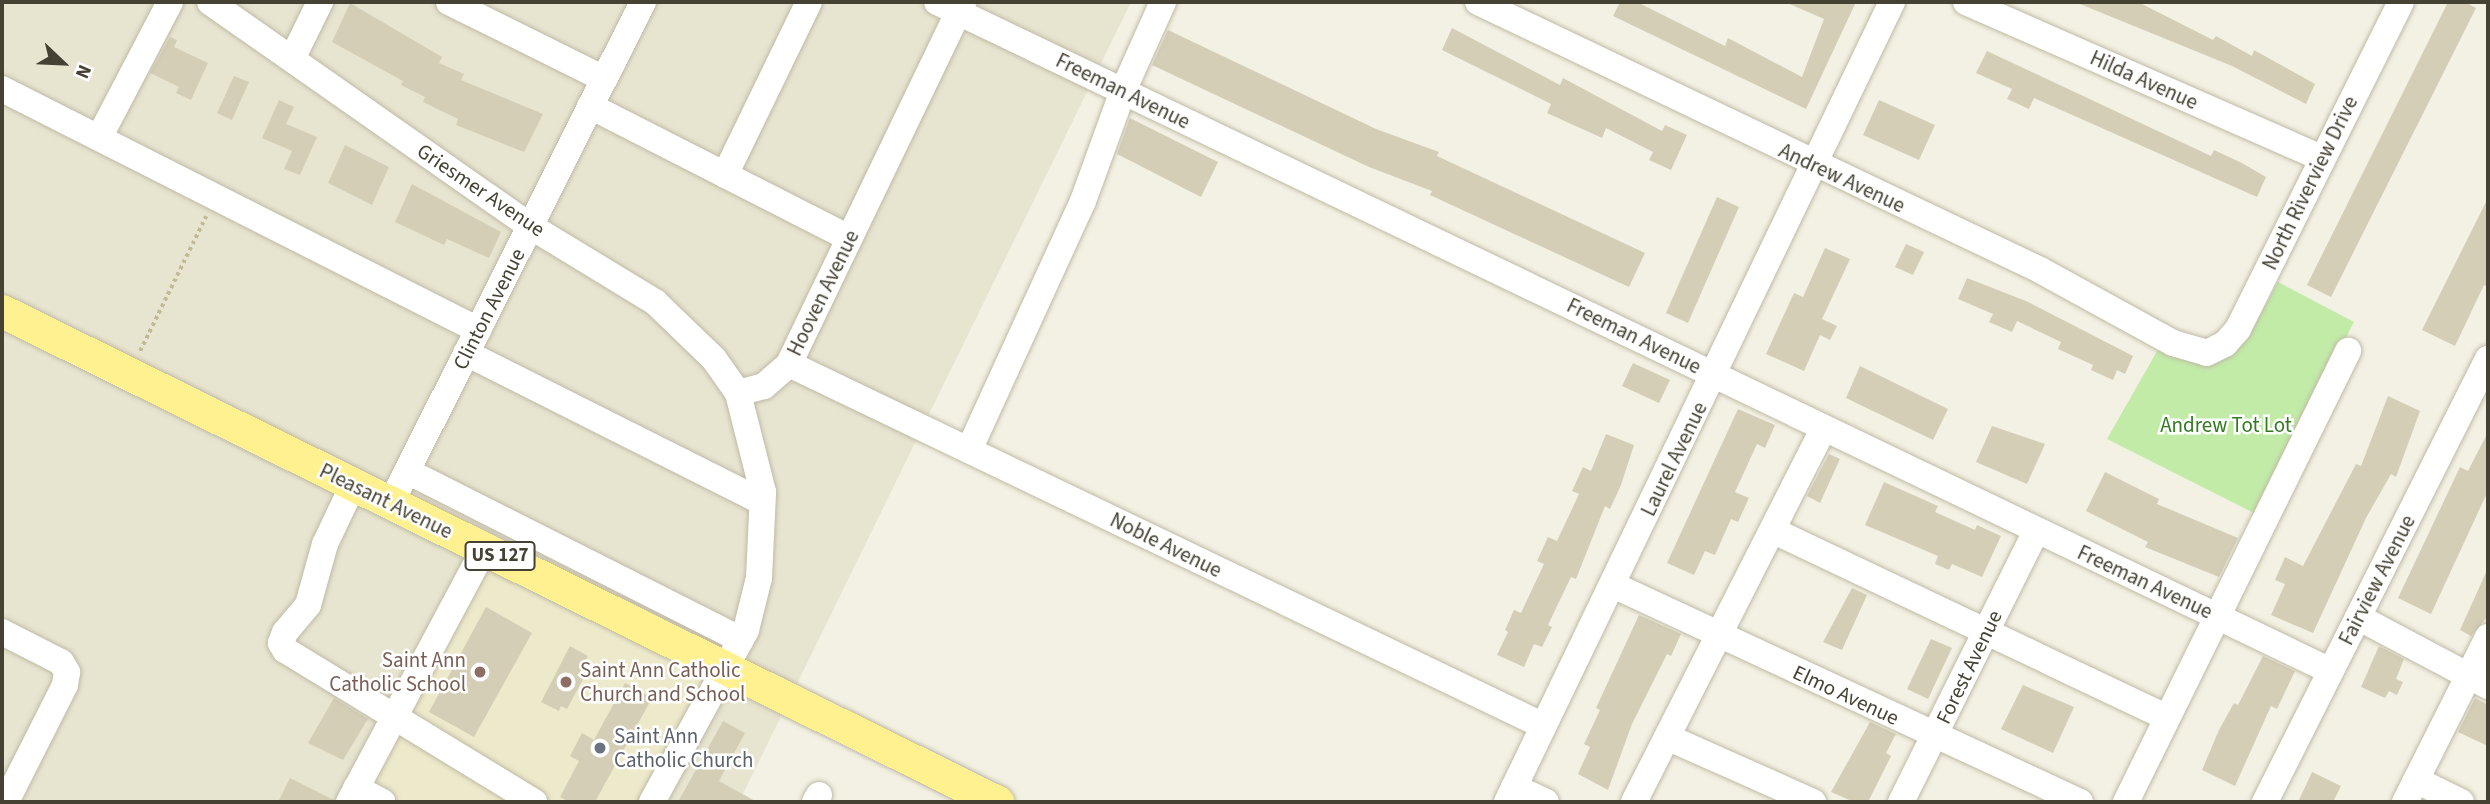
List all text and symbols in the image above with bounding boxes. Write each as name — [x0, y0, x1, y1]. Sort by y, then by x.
north arrow — [28, 28, 98, 98]
street label: Hilda Avenue — [2086, 45, 2202, 115]
street label: Freeman Avenue — [1052, 48, 1194, 134]
text: N — [68, 60, 98, 82]
street label: North Riverview Drive — [2257, 92, 2363, 274]
street label: Griesmer Avenue — [412, 138, 550, 242]
street label: Andrew Avenue — [1775, 138, 1909, 218]
street label: Hooven Avenue — [782, 226, 864, 360]
street label: Clinton Avenue — [448, 244, 530, 374]
street label: Freeman Avenue — [1563, 293, 1705, 379]
street label: Laurel Avenue — [1635, 398, 1713, 520]
park label: Andrew Tot Lot — [2160, 412, 2292, 438]
street label: Pleasant Avenue — [315, 458, 457, 544]
street label: Noble Avenue — [1106, 507, 1226, 583]
street label: Fairview Avenue — [2333, 511, 2421, 649]
road number: US 127 — [463, 540, 537, 572]
street label: Freeman Avenue — [2073, 540, 2217, 624]
street label: Forest Avenue — [1931, 606, 2007, 728]
place label: Saint Ann Catholic School — [329, 647, 466, 697]
place label: Saint Ann Catholic Church and School — [580, 657, 745, 707]
street label: Elmo Avenue — [1789, 659, 1903, 731]
marker: Saint Ann Catholic School — [472, 664, 488, 680]
marker: Saint Ann Catholic Church and School — [558, 674, 574, 690]
place label: Saint Ann Catholic Church — [614, 723, 753, 773]
marker: Saint Ann Catholic Church — [592, 740, 608, 756]

